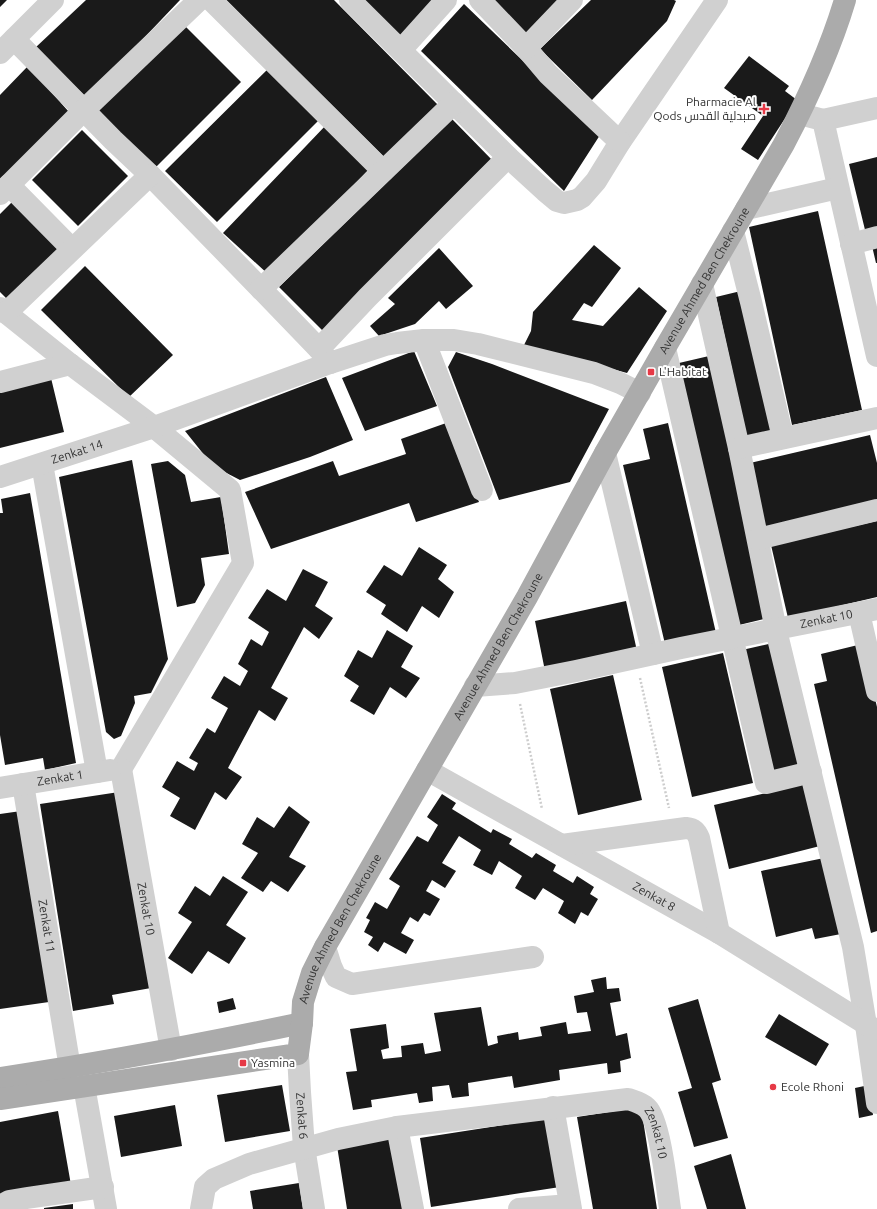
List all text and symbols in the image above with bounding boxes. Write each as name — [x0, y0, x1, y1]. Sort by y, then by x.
place label: Pharmacie Al Qods صبدلية القدس — [653, 95, 756, 123]
marker: Pharmacie Al Qods صبدلية القدس — [759, 104, 769, 114]
street label: Avenue Ahmed Ben Chekroune — [656, 205, 752, 356]
place label: L'Habitat — [659, 365, 707, 378]
marker: L'Habitat — [646, 367, 656, 377]
street label: Zenkat 14 — [49, 437, 105, 466]
street label: Avenue Ahmed Ben Chekroune — [451, 570, 545, 722]
street label: Zenkat 10 — [799, 607, 854, 630]
street label: Zenkat 1 — [36, 767, 84, 788]
street label: Avenue Ahmed Ben Chekroune — [296, 851, 383, 1005]
street label: Zenkat 8 — [631, 879, 678, 913]
street label: Zenkat 10 — [135, 881, 157, 936]
street label: Zenkat 11 — [36, 899, 58, 953]
place label: Yasmina — [251, 1056, 295, 1069]
marker: Yasmina — [238, 1058, 248, 1068]
place label: Ecole Rhoni — [781, 1080, 844, 1093]
marker: Ecole Rhoni — [768, 1082, 778, 1092]
street label: Zenkat 6 — [294, 1092, 310, 1140]
street label: Zenkat 10 — [642, 1104, 670, 1160]

